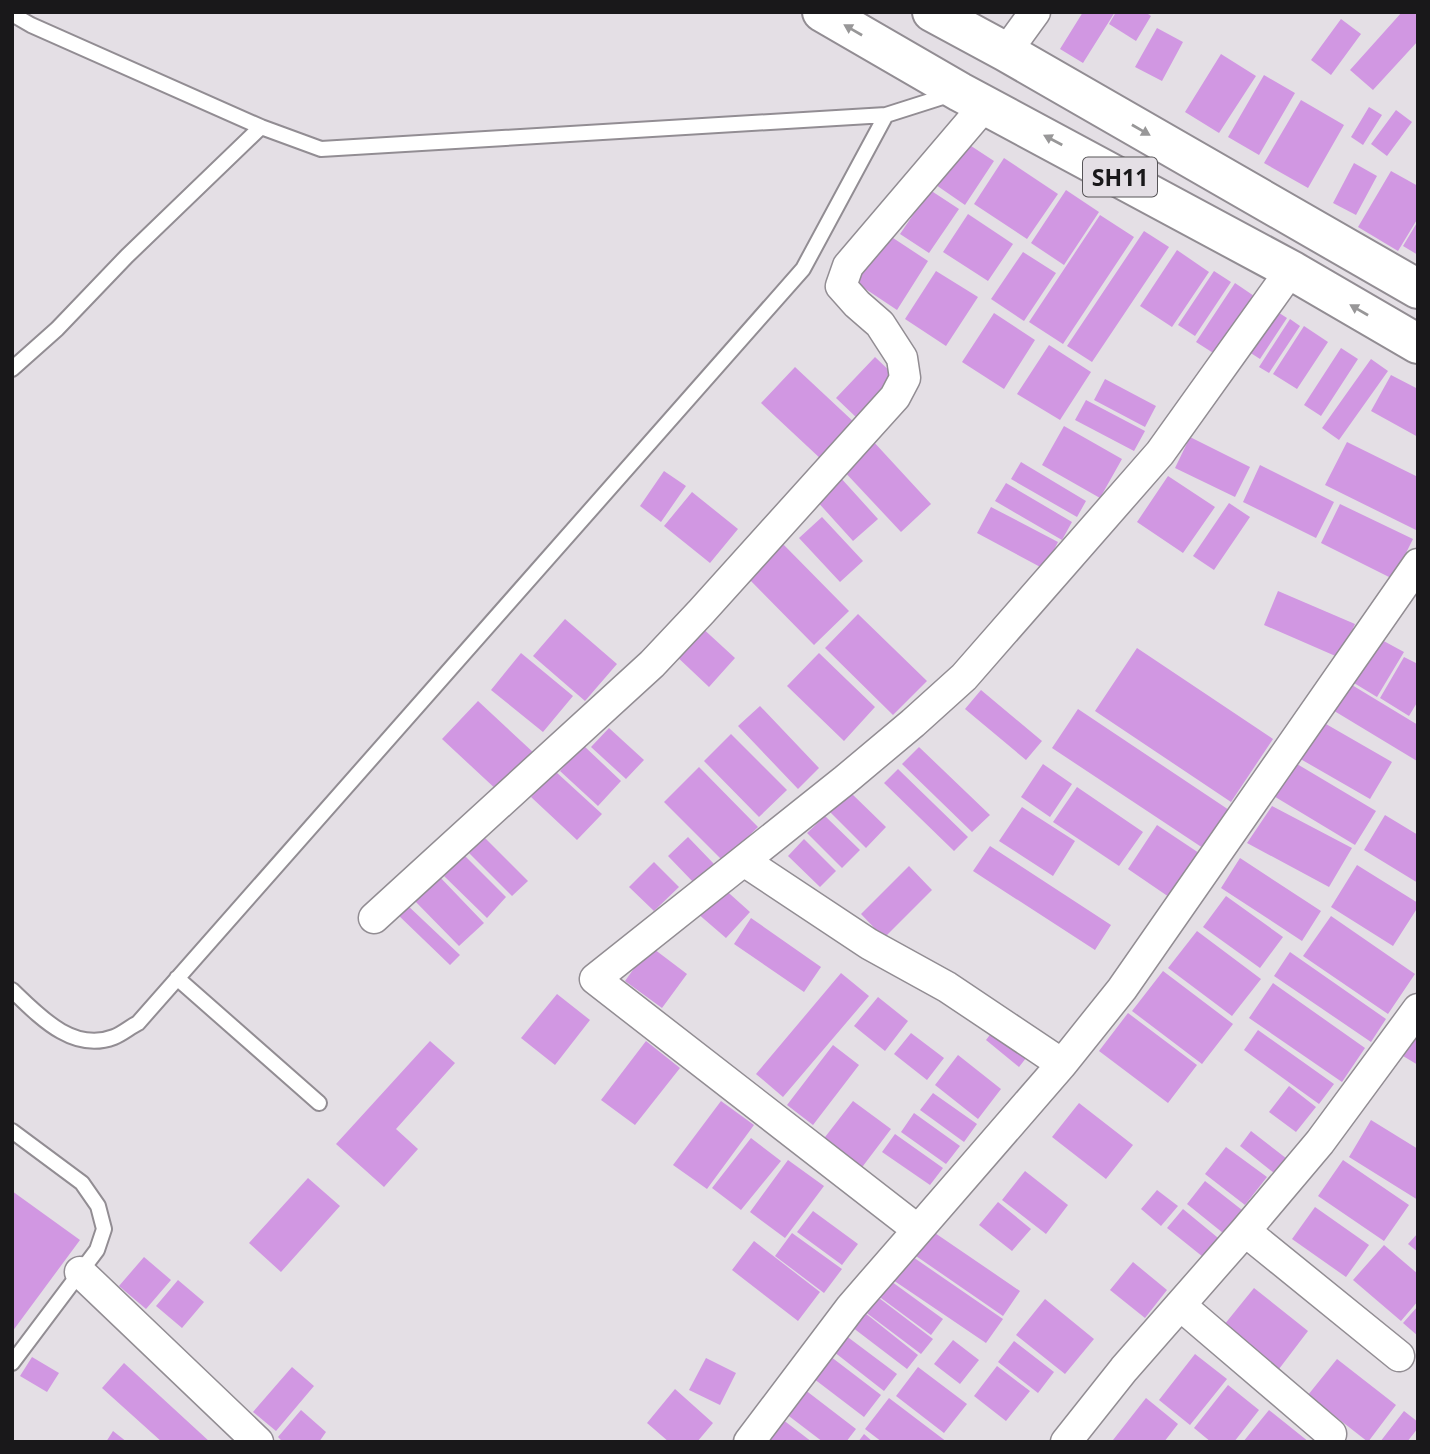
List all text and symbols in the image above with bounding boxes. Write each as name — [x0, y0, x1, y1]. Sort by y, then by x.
one-way arrow — [844, 24, 863, 36]
one-way arrow — [1131, 123, 1150, 136]
one-way arrow — [1042, 135, 1062, 147]
road number: SH11 — [1083, 158, 1157, 196]
one-way arrow — [1349, 303, 1368, 316]

